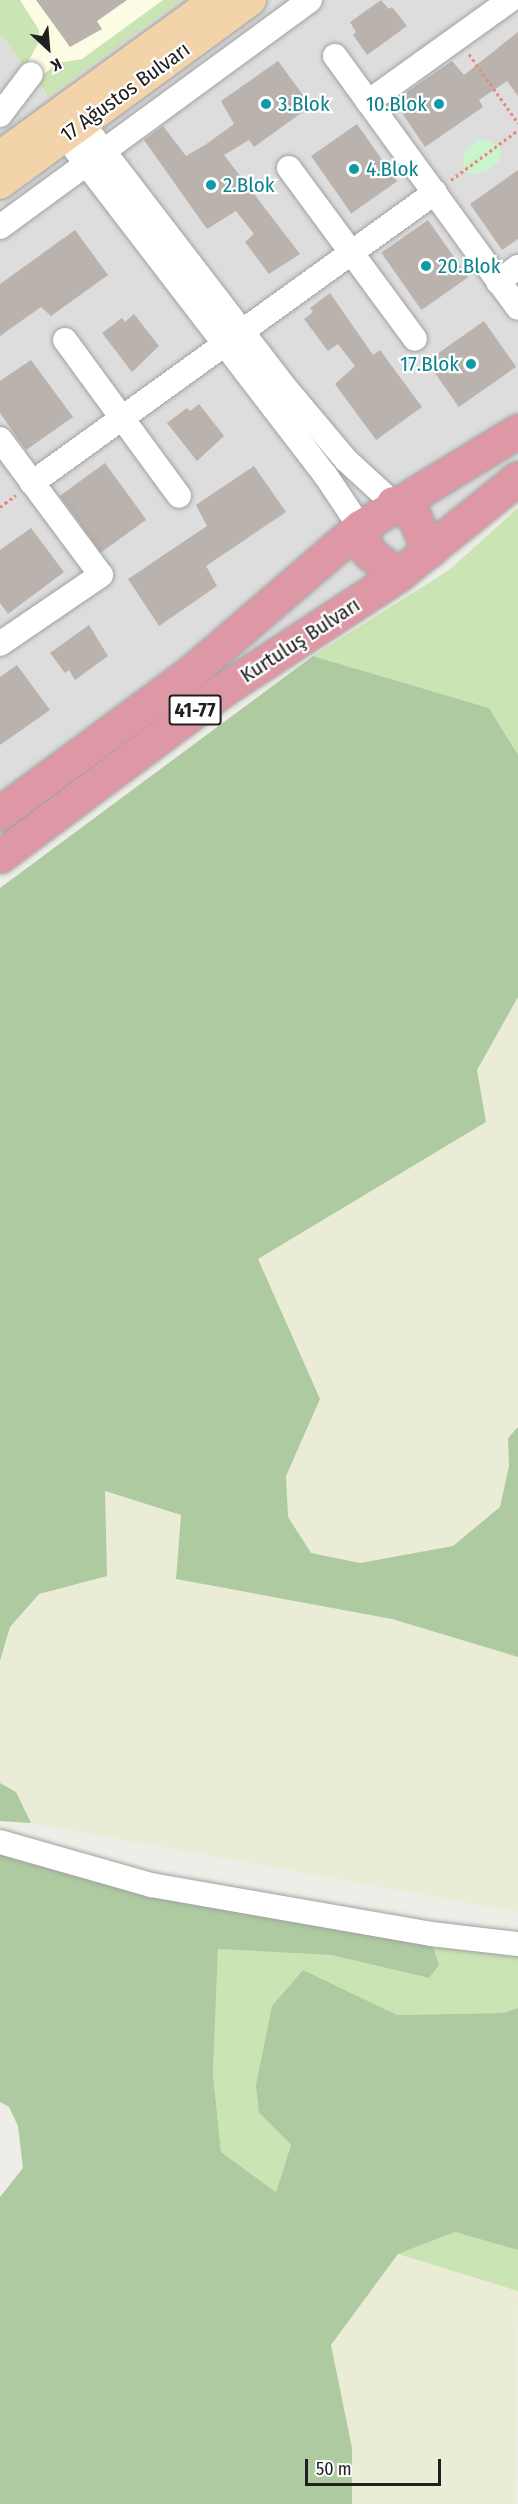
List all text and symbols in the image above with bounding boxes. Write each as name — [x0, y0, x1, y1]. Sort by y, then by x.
north arrow — [18, 18, 78, 78]
street label: 17 Ağustos Bulvarı — [55, 37, 195, 147]
text: K — [48, 54, 64, 75]
place label: 3.Blok — [278, 91, 330, 117]
place label: 10.Blok — [366, 91, 427, 117]
marker: 3.Blok — [259, 97, 273, 111]
marker: 10.Blok — [432, 97, 446, 111]
place label: 4.Blok — [366, 156, 418, 182]
marker: 4.Blok — [347, 162, 361, 176]
place label: 2.Blok — [223, 172, 274, 198]
marker: 2.Blok — [204, 178, 218, 192]
place label: 20.Blok — [438, 253, 500, 279]
marker: 20.Blok — [419, 259, 433, 273]
place label: 17.Blok — [400, 351, 459, 377]
marker: 17.Blok — [464, 357, 478, 371]
street label: Kurtuluş Bulvarı — [236, 592, 364, 688]
road number: 41-77 — [168, 693, 222, 727]
scale bar — [308, 2447, 444, 2485]
text: 50 m — [316, 2458, 352, 2480]

